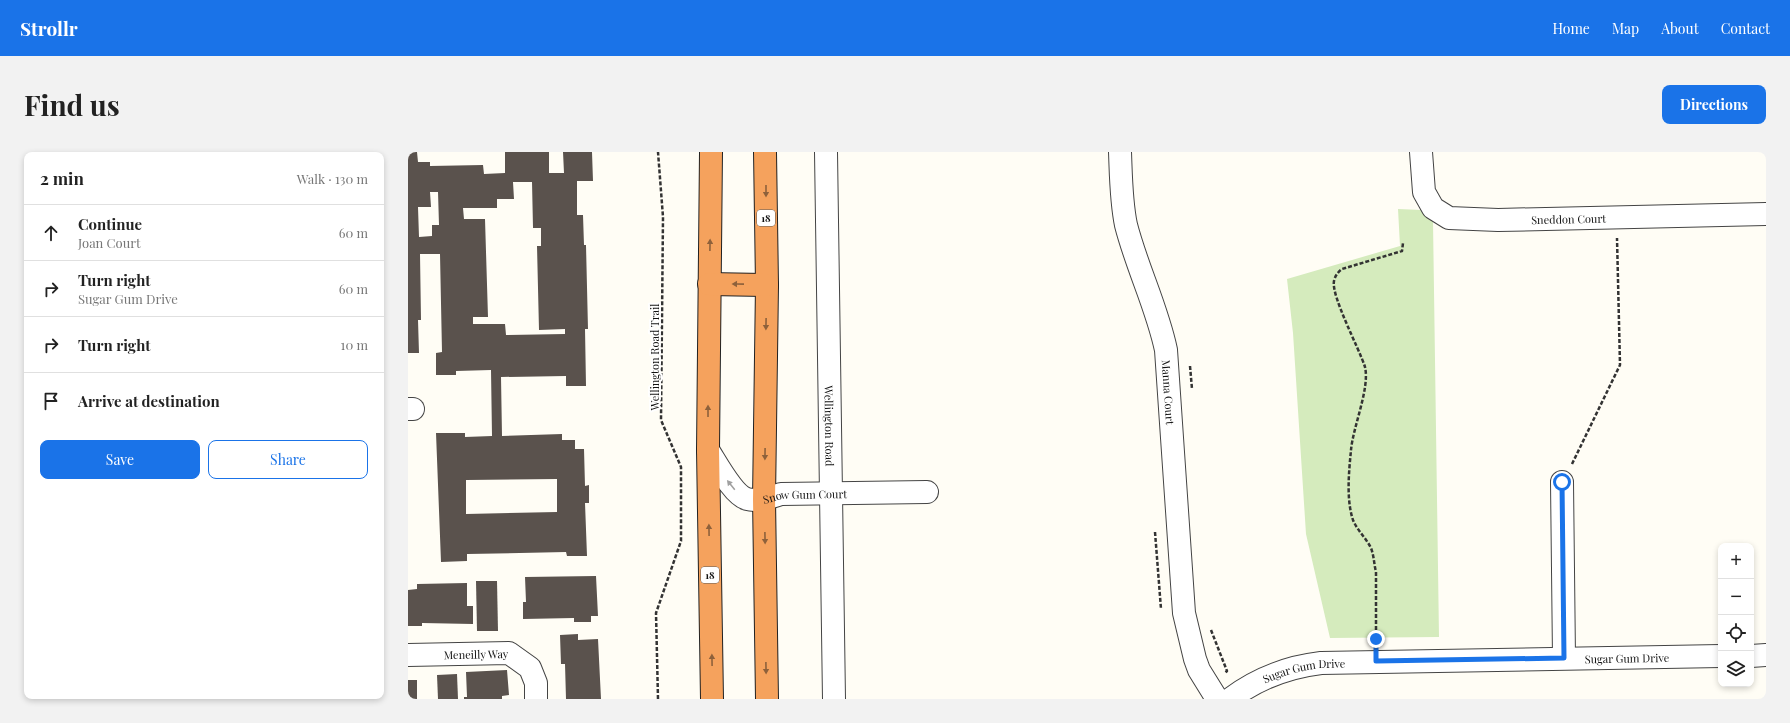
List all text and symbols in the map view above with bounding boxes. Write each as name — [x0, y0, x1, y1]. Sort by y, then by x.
text: Strollr — [20, 15, 78, 41]
text: Home — [1552, 19, 1590, 38]
text: Map — [1612, 19, 1639, 38]
text: About — [1661, 19, 1699, 38]
text: Contact — [1721, 19, 1770, 38]
button: Directions — [1662, 85, 1766, 124]
text: Find us — [24, 86, 120, 123]
text: 2 min — [40, 167, 84, 189]
text: Walk · 130 m — [297, 170, 368, 187]
one-way arrow — [763, 185, 769, 198]
road number: 18 — [757, 210, 775, 226]
street label: Sneddon Court — [1531, 210, 1606, 227]
text: Continue — [78, 214, 142, 234]
icon: ahead — [40, 222, 62, 244]
text: 60 m — [339, 224, 368, 241]
text: Joan Court — [78, 234, 141, 251]
one-way arrow — [707, 238, 713, 251]
text: Turn right — [78, 270, 151, 290]
icon: right — [40, 278, 62, 300]
text: 60 m — [339, 280, 368, 297]
one-way arrow — [731, 281, 744, 287]
text: Sugar Gum Drive — [78, 290, 178, 307]
street label: Wellington Road Trail — [647, 304, 662, 411]
one-way arrow — [763, 318, 769, 331]
icon: right — [40, 334, 62, 356]
text: Turn right — [78, 335, 151, 355]
text: 10 m — [341, 336, 368, 353]
street label: Manna Court — [1159, 359, 1179, 425]
street label: Wellington Road — [822, 384, 838, 467]
icon: arrive — [40, 390, 62, 412]
text: Arrive at destination — [78, 391, 220, 411]
one-way arrow — [705, 404, 711, 417]
button: Save — [40, 440, 200, 479]
button: Share — [208, 440, 368, 479]
one-way arrow — [762, 448, 768, 461]
route start — [1553, 473, 1571, 491]
one-way arrow — [727, 480, 736, 491]
street label: Snow Gum Court — [761, 486, 847, 506]
one-way arrow — [706, 524, 713, 536]
one-way arrow — [762, 532, 768, 545]
map controls — [1718, 543, 1754, 687]
button: + — [1718, 543, 1754, 579]
road number: 18 — [701, 567, 719, 583]
button: − — [1718, 579, 1754, 615]
button: locate — [1718, 615, 1754, 651]
route end — [1367, 630, 1385, 648]
street label: Meneilly Way — [443, 646, 509, 662]
street label: Sugar Gum Drive — [1584, 649, 1670, 666]
button: layers — [1718, 651, 1754, 687]
one-way arrow — [708, 654, 715, 666]
street label: Sugar Gum Drive — [1260, 655, 1346, 686]
one-way arrow — [763, 662, 769, 675]

